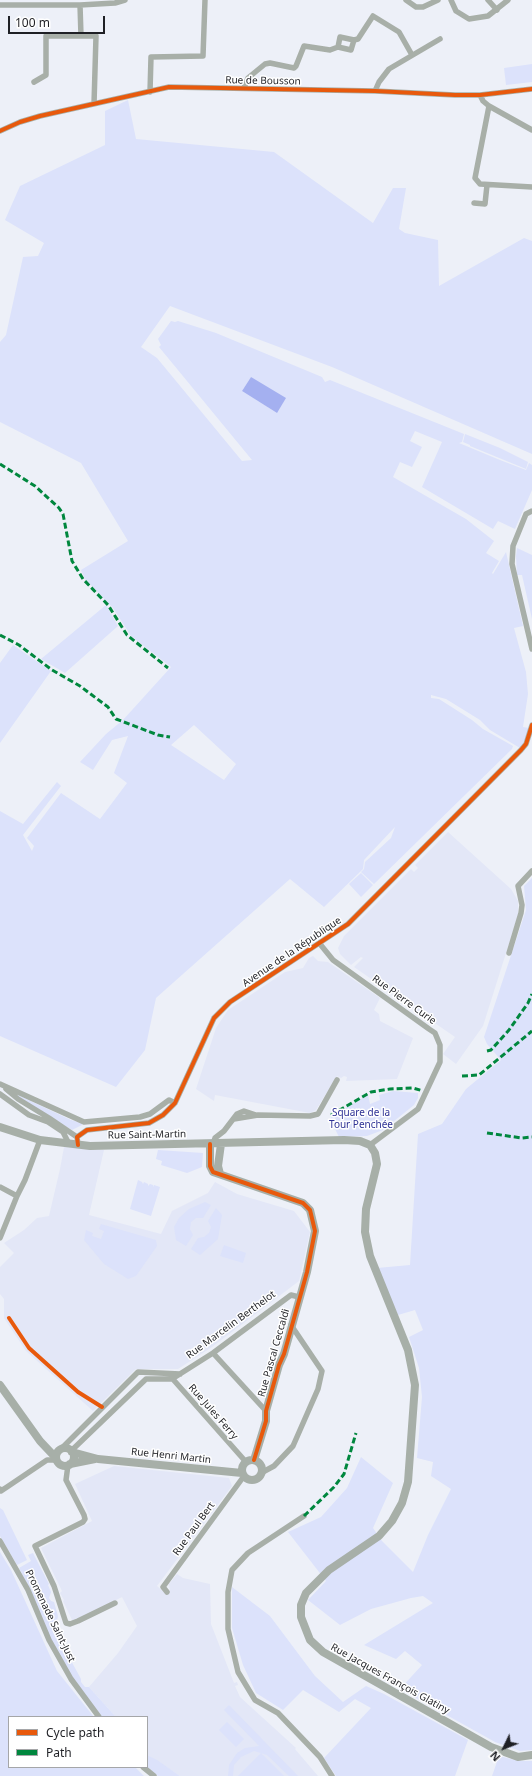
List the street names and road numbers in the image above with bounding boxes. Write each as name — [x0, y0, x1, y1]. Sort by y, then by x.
street label: Rue de Bousson — [225, 74, 301, 88]
street label: Avenue de la République — [240, 914, 344, 990]
street label: Rue Pierre Curie — [370, 973, 438, 1027]
street label: Rue Saint-Martin — [108, 1128, 186, 1142]
street label: Rue Marcelin Berthelot — [184, 1289, 278, 1361]
street label: Rue Pascal Ceccaldi — [256, 1308, 292, 1398]
street label: Rue Jules Ferry — [186, 1382, 240, 1442]
street label: Rue Henri Martin — [130, 1446, 212, 1466]
street label: Rue Paul Bert — [170, 1500, 218, 1558]
street label: Promenade Saint-Just — [22, 1568, 78, 1664]
street label: Rue Jacques François Glatiny — [329, 1641, 451, 1717]

